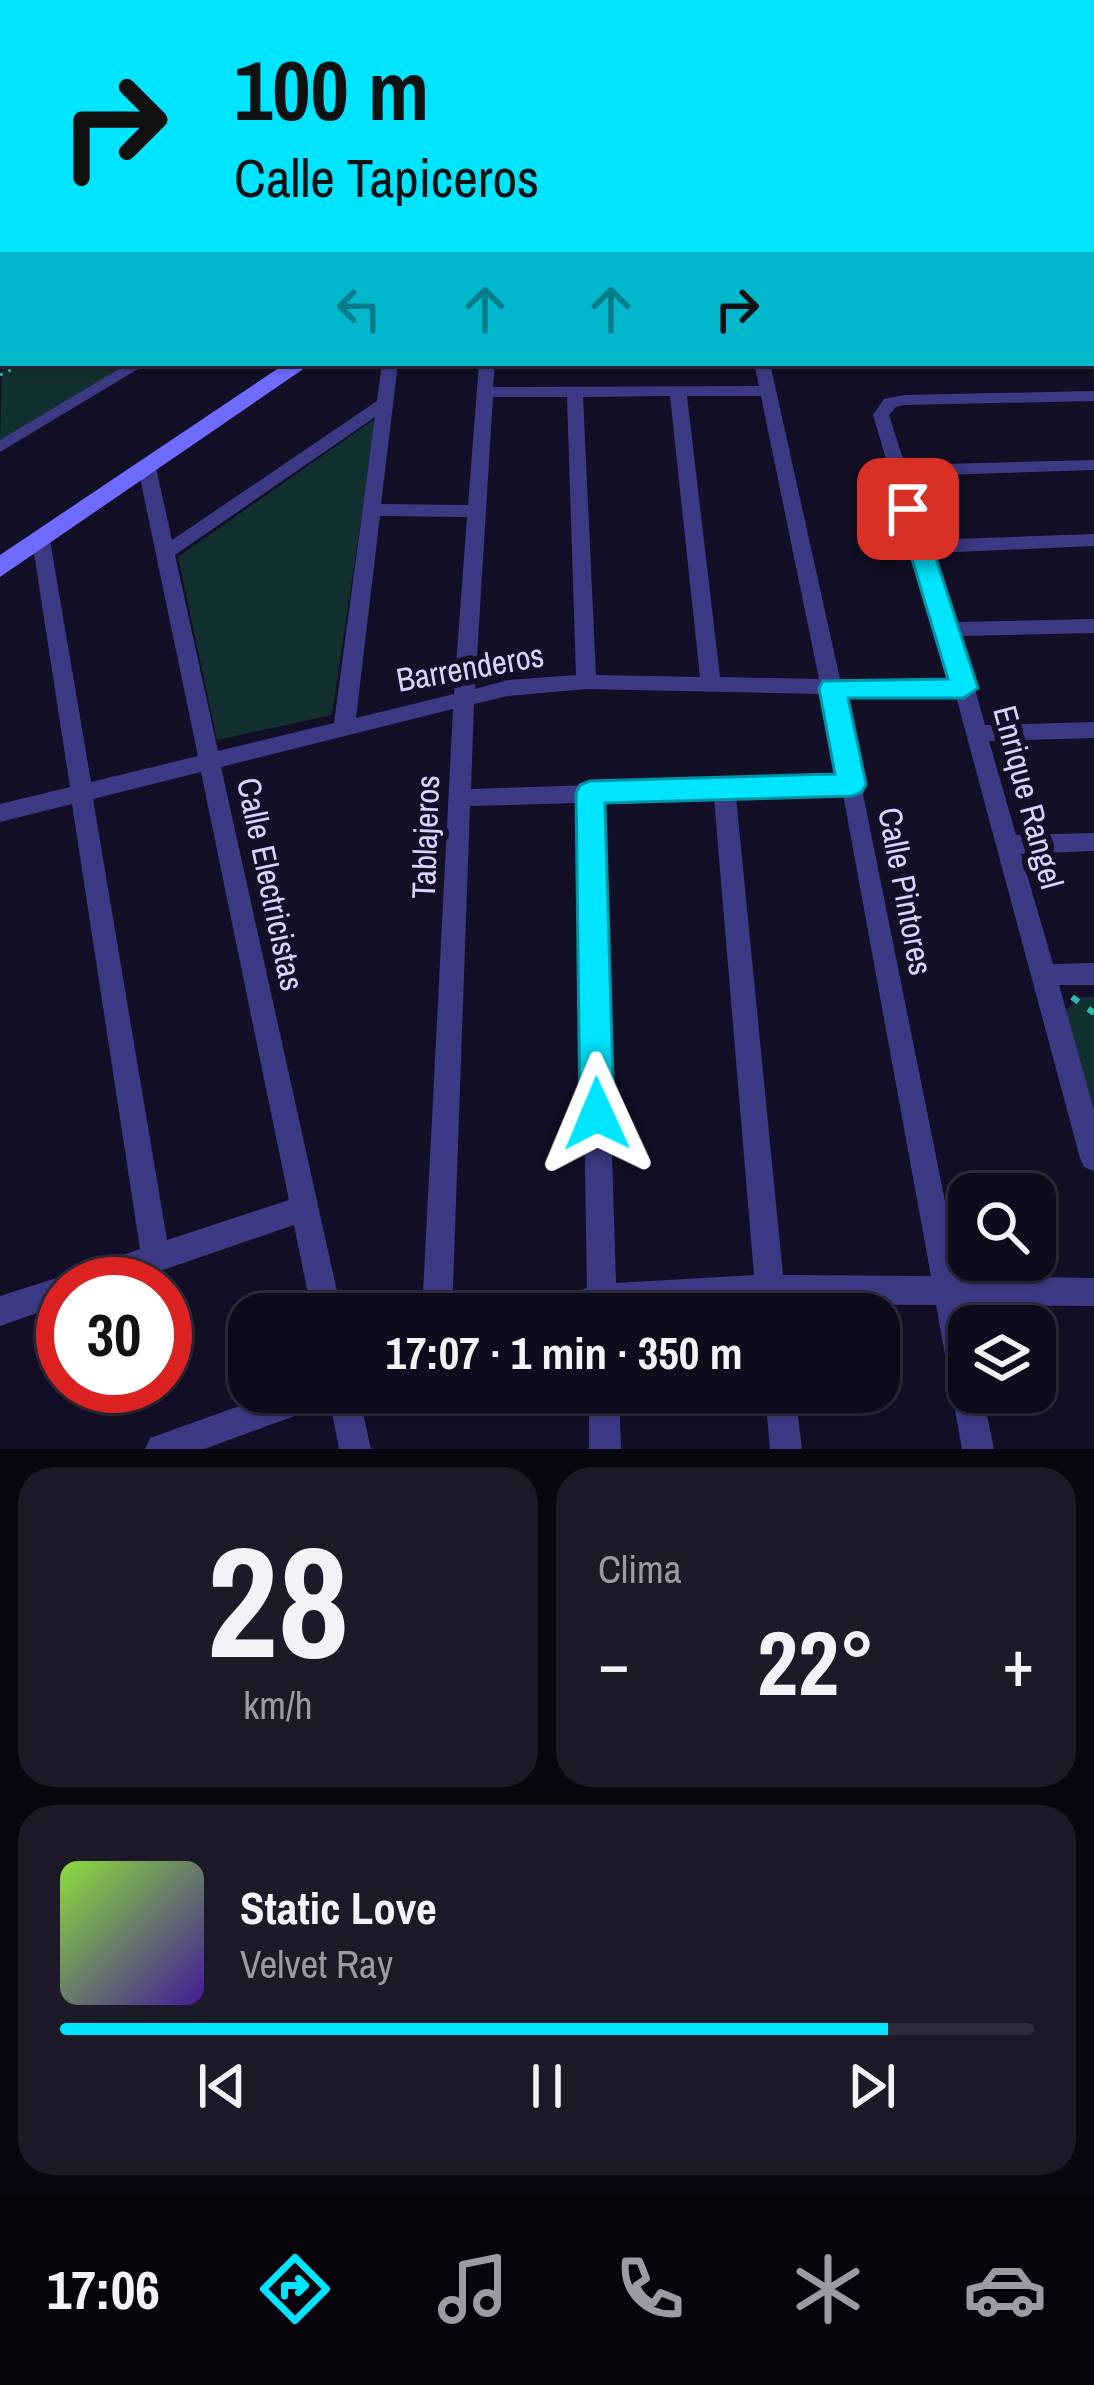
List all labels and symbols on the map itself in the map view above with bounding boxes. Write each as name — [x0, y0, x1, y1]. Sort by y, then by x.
pin — [857, 458, 959, 560]
street label: Barrenderos — [393, 632, 547, 702]
street label: Enrique Rangel — [983, 700, 1075, 894]
street label: Calle Electricistas — [227, 774, 315, 994]
street label: Tablajeros — [401, 774, 449, 900]
street label: Calle Pintores — [868, 803, 944, 979]
position arrow — [534, 1051, 660, 1177]
speed limit sign: 30 — [36, 1257, 192, 1413]

